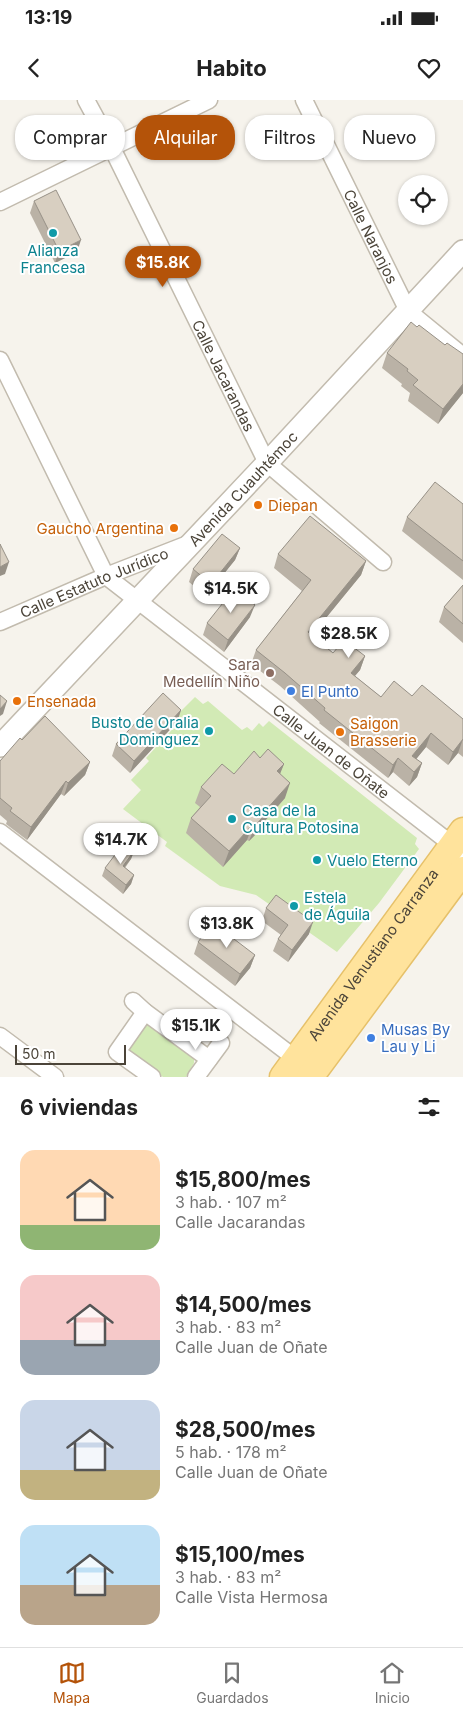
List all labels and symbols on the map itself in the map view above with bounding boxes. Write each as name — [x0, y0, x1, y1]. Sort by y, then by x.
street label: Calle Naranjos — [340, 186, 403, 287]
marker: Alianza Francesa — [47, 227, 59, 239]
place label: Alianza Francesa — [20, 241, 86, 277]
pin: $15.8K — [122, 246, 204, 288]
street label: Calle Jacarandas — [188, 316, 259, 435]
street label: Avenida Cuauhtémoc — [184, 427, 301, 550]
place label: Diepan — [268, 496, 318, 515]
marker: Diepan — [252, 499, 264, 511]
place label: Gaucho Argentina — [36, 519, 164, 538]
marker: Gaucho Argentina — [168, 522, 180, 534]
street label: Calle Estatuto Jurídico — [17, 543, 171, 622]
pin: $14.5K — [190, 572, 272, 614]
pin: $28.5K — [308, 616, 390, 659]
place label: Sara Medellín Niño — [163, 655, 260, 691]
marker: Sara Medellín Niño — [264, 667, 276, 679]
place label: El Punto — [301, 682, 359, 701]
marker: El Punto — [285, 685, 297, 697]
place label: Ensenada — [27, 692, 96, 711]
marker: Ensenada — [11, 695, 23, 707]
street label: Calle Juan de Oñate — [269, 700, 394, 802]
place label: Busto de Oralia Dominguez — [91, 713, 199, 749]
place label: Saigon Brasserie — [350, 714, 417, 750]
marker: Busto de Oralia Dominguez — [203, 725, 215, 737]
marker: Saigon Brasserie — [334, 726, 346, 738]
place label: Casa de la Cultura Potosina — [242, 801, 359, 837]
marker: Casa de la Cultura Potosina — [226, 813, 238, 825]
pin: $14.7K — [80, 822, 162, 865]
place label: Vuelo Eterno — [327, 851, 418, 870]
marker: Vuelo Eterno — [311, 854, 323, 866]
street label: Avenida Venustiano Carranza — [303, 865, 442, 1044]
place label: Estela de Águila — [304, 888, 370, 924]
marker: Estela de Águila — [288, 900, 300, 912]
pin: $13.8K — [186, 906, 268, 949]
pin: $15.1K — [155, 1008, 237, 1051]
place label: Musas By Lau y Li — [381, 1020, 451, 1056]
marker: Musas By Lau y Li — [365, 1032, 377, 1044]
scale bar — [15, 1042, 126, 1065]

